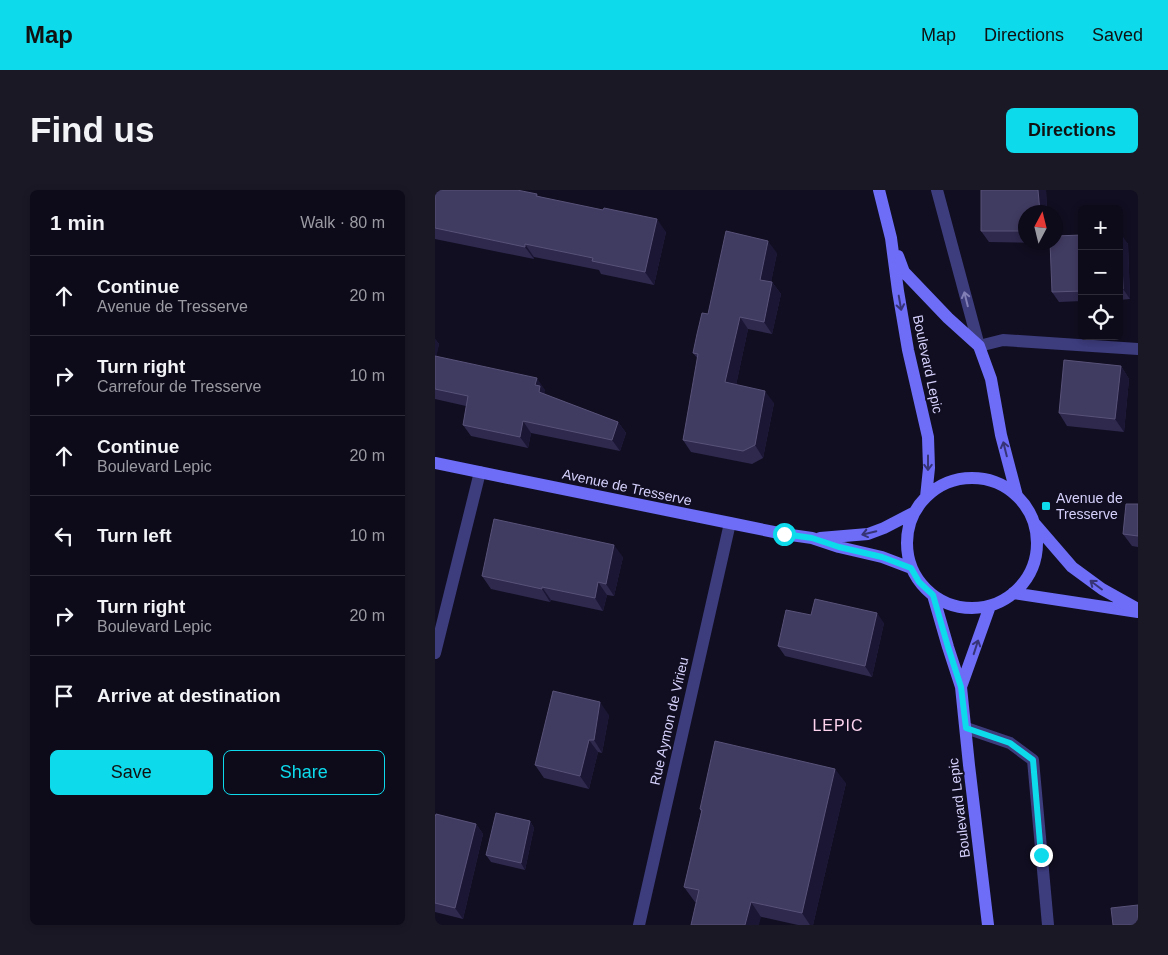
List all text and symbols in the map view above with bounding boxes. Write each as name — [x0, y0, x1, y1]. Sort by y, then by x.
text: Map — [25, 21, 73, 48]
text: Map — [921, 25, 956, 45]
text: Directions — [984, 25, 1064, 45]
text: Saved — [1092, 25, 1143, 45]
button: Directions — [1006, 108, 1138, 153]
text: Find us — [30, 110, 154, 149]
north arrow — [1018, 205, 1063, 250]
map controls — [1078, 205, 1123, 340]
button: + — [1078, 205, 1123, 250]
text: 1 min — [50, 211, 105, 234]
text: Walk · 80 m — [300, 214, 385, 231]
button: − — [1078, 250, 1123, 295]
text: Continue — [97, 276, 179, 297]
icon: ahead — [50, 282, 78, 310]
text: 20 m — [349, 287, 385, 304]
one-way arrow — [961, 291, 971, 307]
one-way arrow — [896, 295, 906, 311]
button: locate — [1078, 295, 1123, 340]
text: Avenue de Tresserve — [97, 298, 248, 315]
street label: Boulevard Lepic — [910, 313, 946, 415]
text: Turn right — [97, 356, 185, 377]
icon: right — [50, 362, 78, 390]
text: 10 m — [349, 367, 385, 384]
text: Carrefour de Tresserve — [97, 378, 262, 395]
text: Continue — [97, 436, 179, 457]
icon: ahead — [50, 442, 78, 470]
one-way arrow — [1000, 442, 1009, 458]
text: 20 m — [349, 447, 385, 464]
one-way arrow — [923, 454, 933, 471]
text: Boulevard Lepic — [97, 458, 212, 475]
street label: Avenue de Tresserve — [561, 465, 693, 509]
place label: Avenue de Tresserve — [1056, 490, 1123, 522]
marker: Avenue de Tresserve — [1040, 500, 1052, 512]
icon: left — [50, 522, 78, 550]
route start — [773, 523, 796, 546]
text: Turn left — [97, 525, 172, 546]
text: 10 m — [349, 527, 385, 544]
one-way arrow — [861, 529, 877, 538]
one-way arrow — [1090, 579, 1103, 590]
text: Turn right — [97, 596, 185, 617]
icon: right — [50, 602, 78, 630]
text: 20 m — [349, 607, 385, 624]
text: Boulevard Lepic — [97, 618, 212, 635]
one-way arrow — [972, 639, 981, 655]
street label: Rue Aymon de Virieu — [646, 655, 692, 787]
icon: arrive — [50, 682, 78, 710]
text: Arrive at destination — [97, 685, 281, 706]
district label: LEPIC — [812, 717, 864, 734]
button: Save — [50, 750, 213, 795]
button: Share — [223, 750, 385, 795]
street label: Boulevard Lepic — [945, 757, 973, 859]
route end — [1030, 844, 1053, 867]

